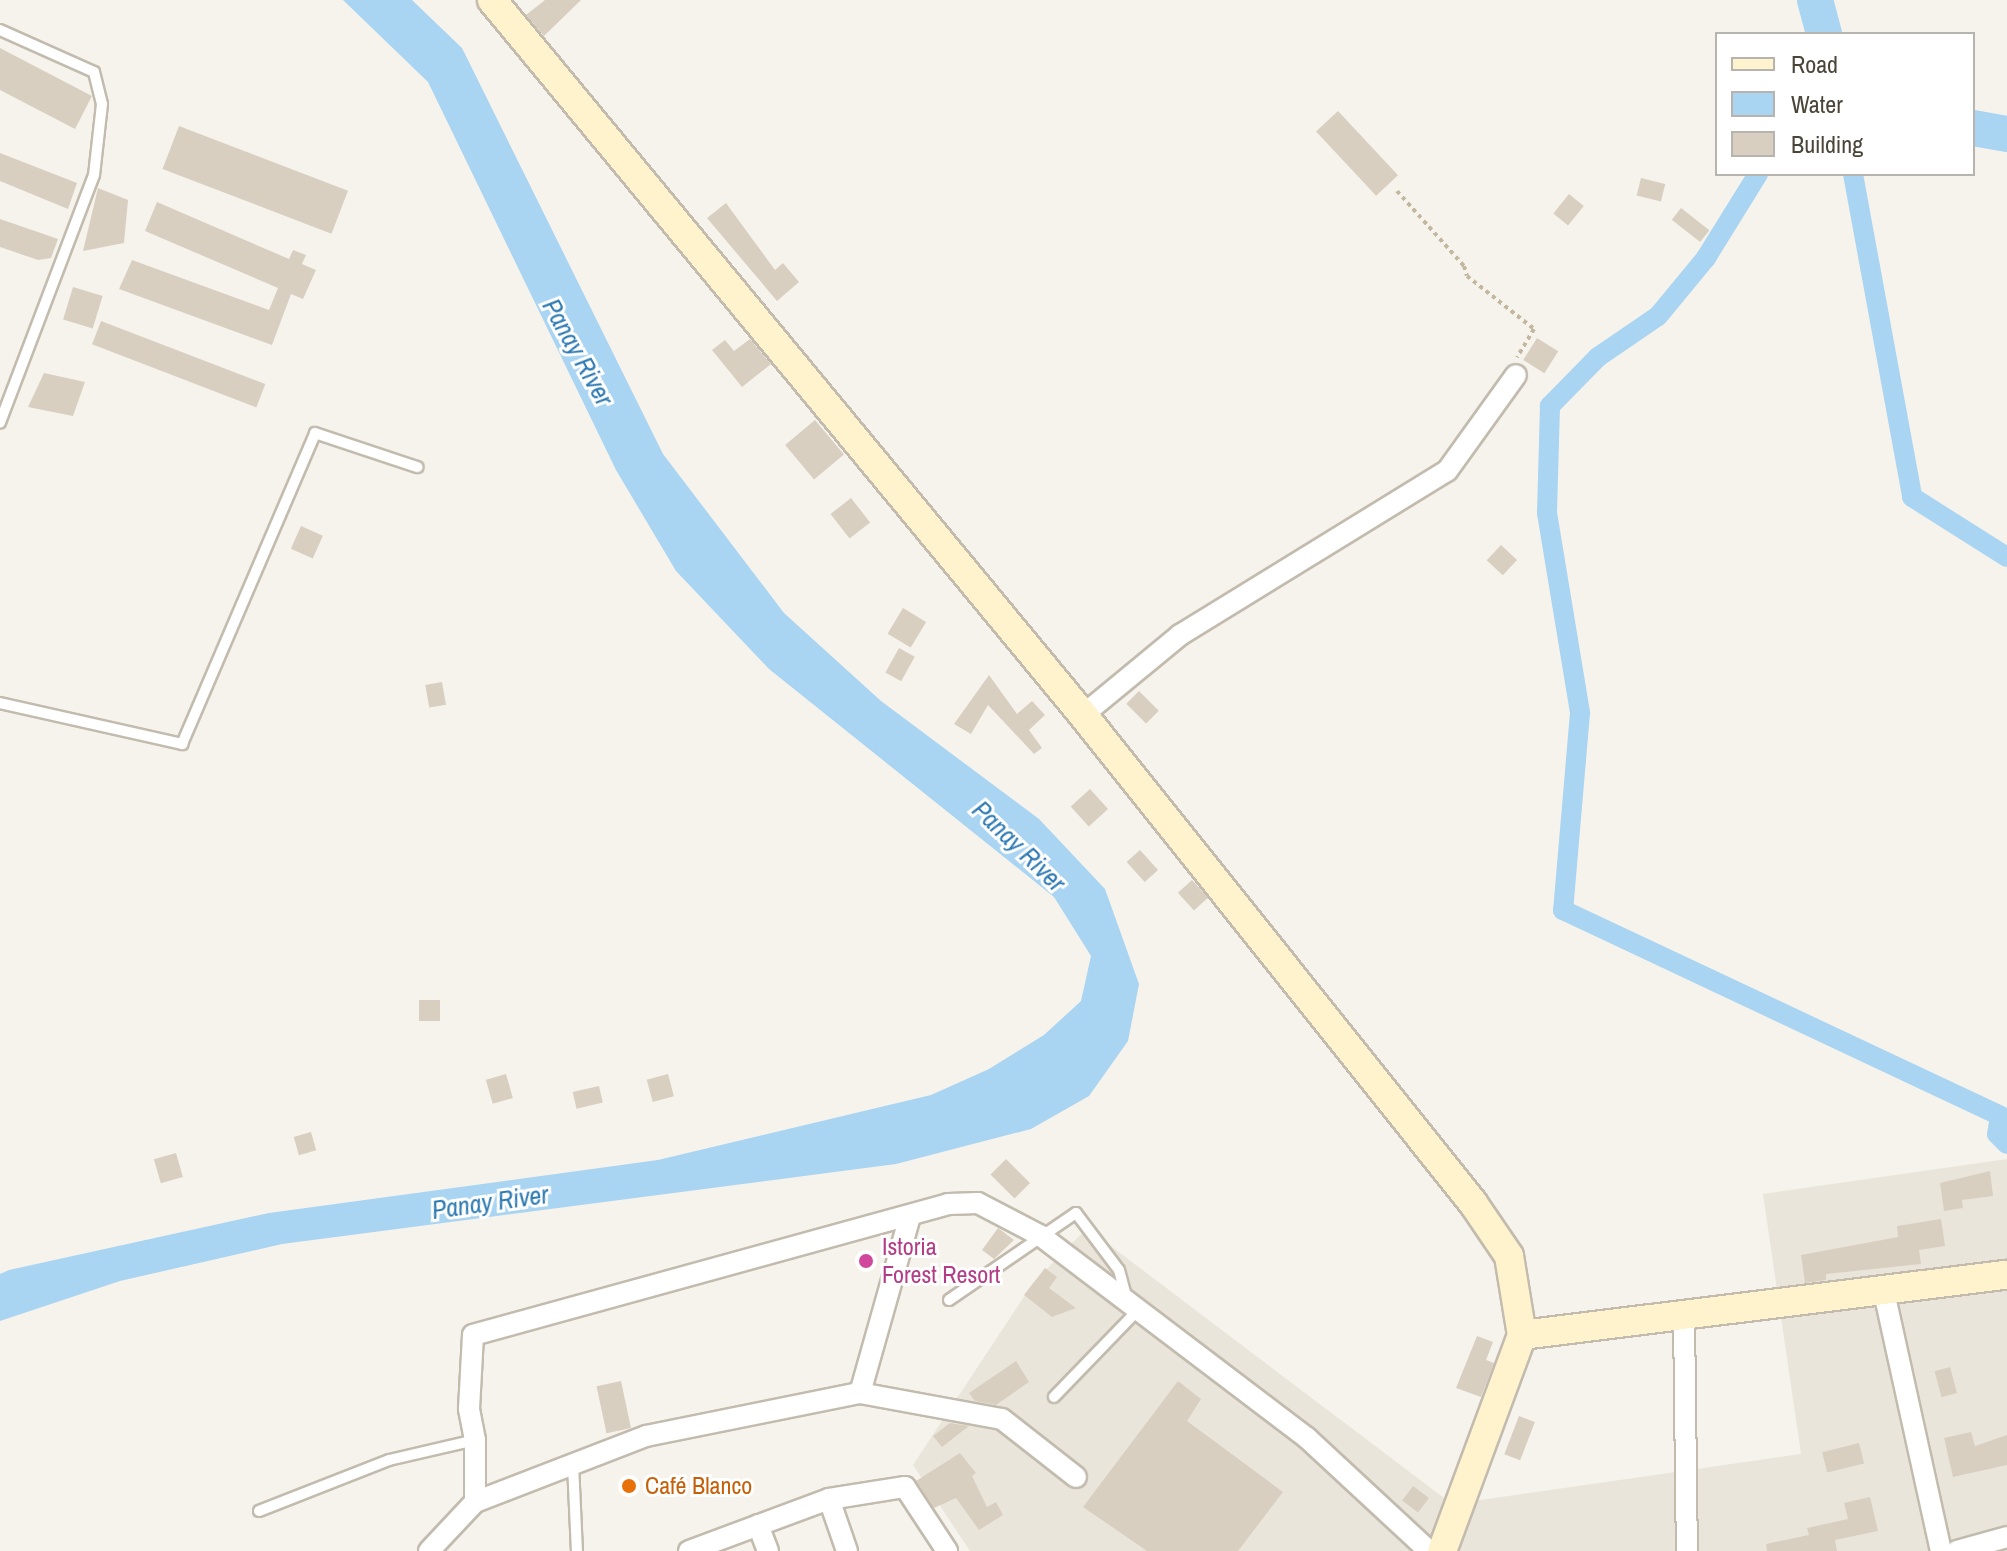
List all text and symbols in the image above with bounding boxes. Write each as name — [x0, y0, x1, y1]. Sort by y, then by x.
legend — [1715, 32, 1975, 176]
text: Road — [1791, 48, 1838, 80]
text: Water — [1791, 88, 1843, 120]
text: Building — [1791, 128, 1863, 160]
water label: Panay River — [536, 293, 620, 411]
water label: Panay River — [966, 794, 1072, 898]
water label: Panay River — [430, 1178, 550, 1226]
place label: Istoria Forest Resort — [882, 1233, 1000, 1289]
marker: Istoria Forest Resort — [857, 1252, 875, 1270]
place label: Café Blanco — [645, 1472, 752, 1500]
marker: Café Blanco — [620, 1477, 638, 1495]

